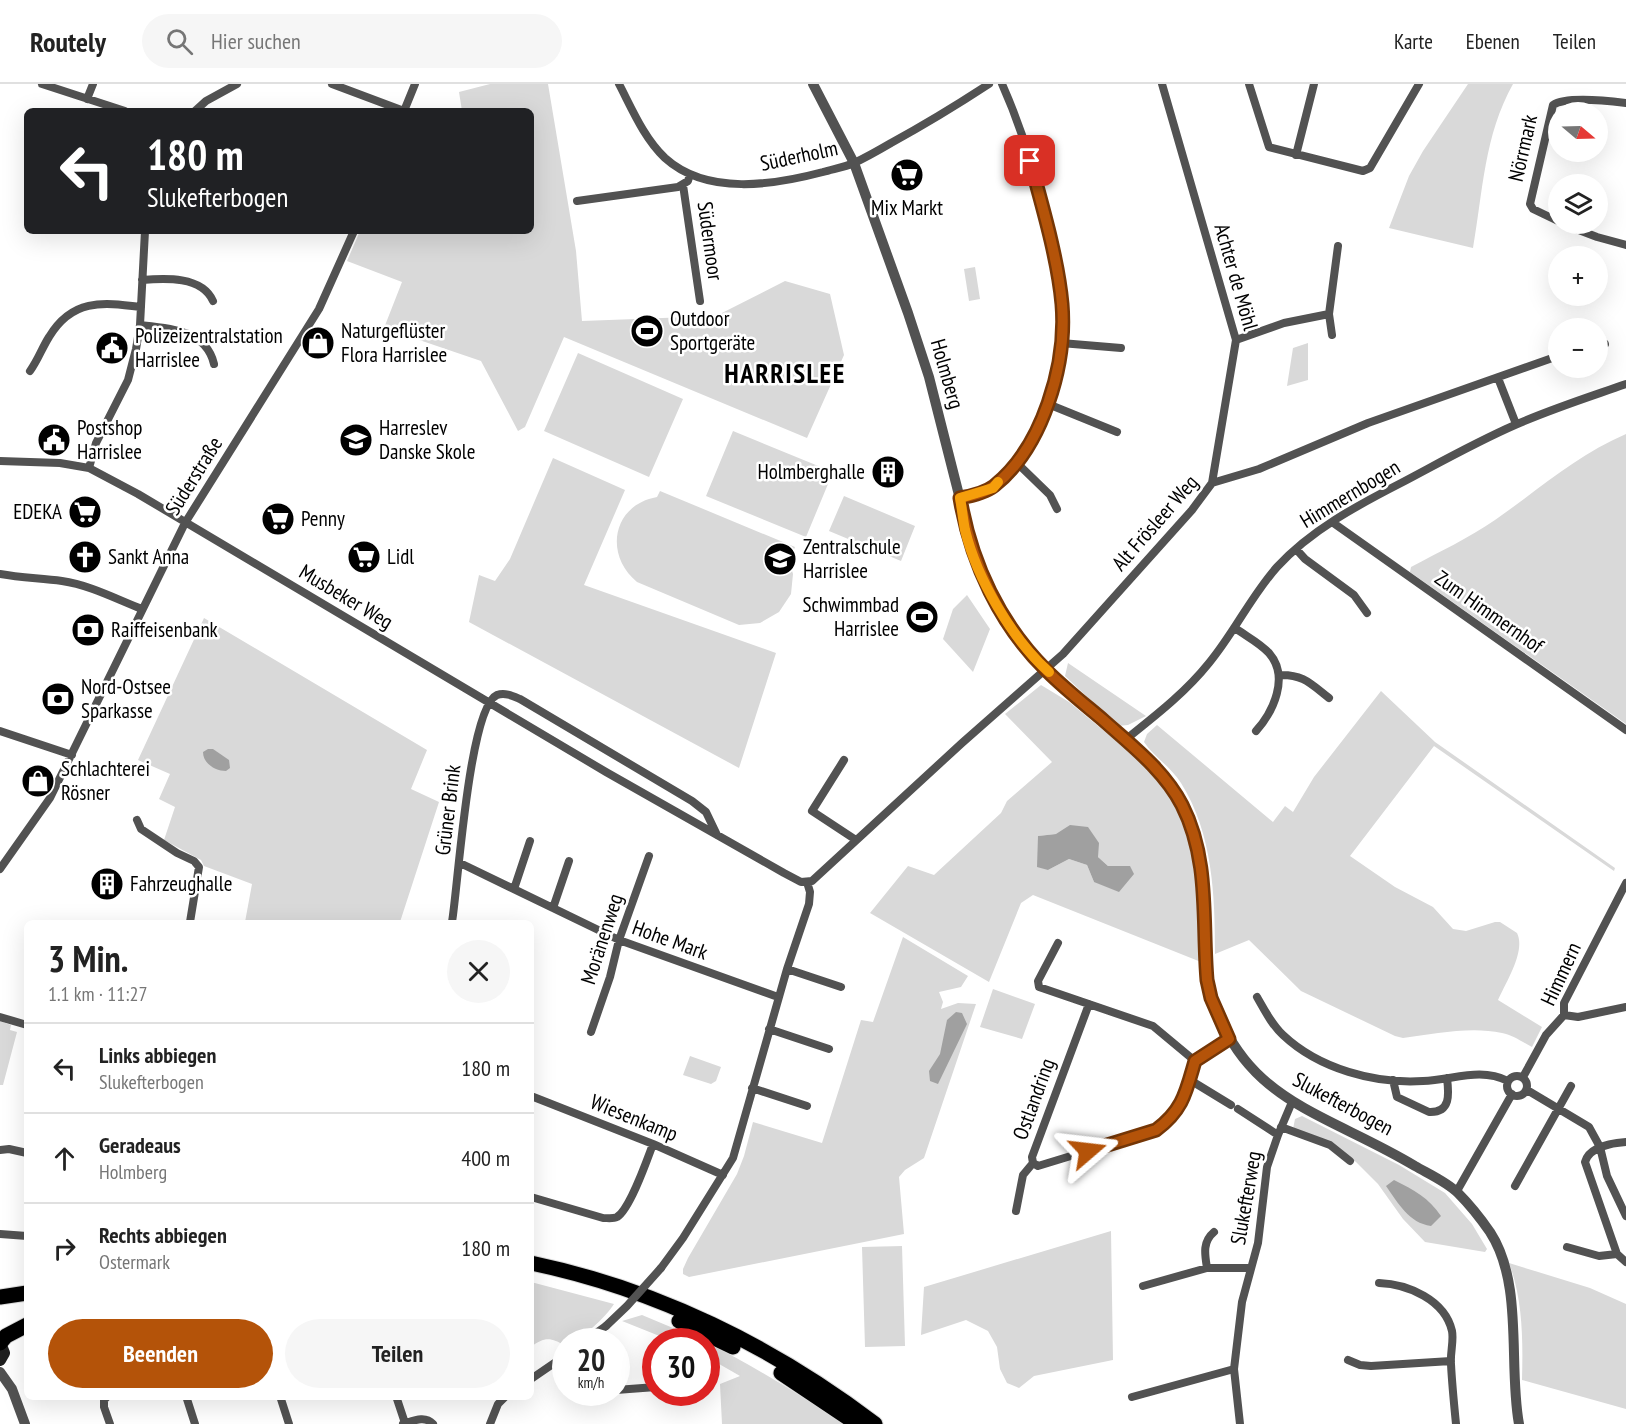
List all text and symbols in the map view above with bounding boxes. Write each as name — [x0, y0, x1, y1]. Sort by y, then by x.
search box — [142, 14, 562, 68]
text: Routely — [30, 23, 106, 60]
icon: search — [163, 25, 196, 58]
text: Hier suchen — [211, 27, 301, 55]
text: Karte — [1394, 28, 1433, 55]
text: Ebenen — [1466, 28, 1520, 55]
text: Teilen — [1553, 28, 1596, 55]
north arrow — [1548, 102, 1608, 162]
map controls — [1548, 102, 1608, 378]
street label: Nörrmark — [1502, 112, 1543, 184]
text: 180 m — [147, 127, 244, 182]
icon: left — [48, 132, 126, 210]
street label: Süderholm — [758, 134, 840, 177]
pin — [1004, 135, 1055, 186]
icon: arrive — [1013, 144, 1046, 177]
supermarket icon: Mix Markt — [889, 157, 925, 193]
button: layers — [1548, 174, 1608, 234]
text: Slukefterbogen — [147, 180, 288, 214]
place label: Mix Markt — [871, 194, 943, 221]
street label: Südermoor — [692, 200, 729, 282]
street label: Achter de Möhl — [1208, 220, 1265, 333]
button: + — [1548, 246, 1608, 306]
place label: Outdoor Sportgeräte — [670, 305, 755, 356]
sports icon: Outdoor Sportgeräte — [629, 313, 665, 349]
place label: Naturgeflüster Flora Harrislee — [341, 317, 447, 368]
button: − — [1548, 318, 1608, 378]
place label: Polizeizentralstation Harrislee — [135, 322, 283, 373]
shop icon: Naturgeflüster Flora Harrislee — [300, 325, 336, 361]
public building icon: Polizeizentralstation Harrislee — [94, 330, 130, 366]
street label: Holmberg — [925, 336, 970, 412]
district label: HARRISLEE — [724, 356, 846, 390]
place label: Postshop Harrislee — [77, 414, 142, 465]
place label: Harreslev Danske Skole — [379, 414, 475, 465]
public building icon: Postshop Harrislee — [36, 422, 72, 458]
school or university icon: Harreslev Danske Skole — [338, 422, 374, 458]
street label: Süderstraße — [159, 431, 228, 520]
street label: Himmernbogen — [1295, 453, 1405, 534]
building icon: Holmberghalle — [870, 454, 906, 490]
place label: Holmberghalle — [757, 458, 865, 485]
street label: Alt Frösleer Weg — [1106, 469, 1204, 576]
supermarket icon: EDEKA — [67, 494, 103, 530]
place label: EDEKA — [13, 498, 62, 525]
supermarket icon: Penny — [260, 501, 296, 537]
place label: Penny — [301, 505, 345, 532]
place label: Zentralschule Harrislee — [803, 533, 901, 584]
church icon: Sankt Anna — [67, 539, 103, 575]
supermarket icon: Lidl — [346, 539, 382, 575]
school or university icon: Zentralschule Harrislee — [762, 541, 798, 577]
place label: Sankt Anna — [108, 543, 189, 570]
place label: Lidl — [387, 543, 414, 570]
street label: Musbeker Weg — [294, 558, 398, 635]
street label: Zum Himmernhof — [1430, 564, 1549, 659]
place label: Schwimmbad Harrislee — [802, 591, 899, 642]
sports icon: Schwimmbad Harrislee — [904, 599, 940, 635]
bank icon: Raiffeisenbank — [70, 612, 106, 648]
place label: Raiffeisenbank — [111, 616, 218, 643]
place label: Nord-Ostsee Sparkasse — [81, 673, 171, 724]
bank icon: Nord-Ostsee Sparkasse — [40, 681, 76, 717]
place label: Schlachterei Rösner — [61, 755, 150, 806]
shop icon: Schlachterei Rösner — [20, 763, 56, 799]
street label: Grüner Brink — [429, 763, 466, 857]
building icon: Fahrzeughalle — [89, 866, 125, 902]
place label: Fahrzeughalle — [130, 870, 232, 897]
street label: Moränenweg — [574, 890, 629, 987]
street label: Hohe Mark — [629, 913, 712, 966]
text: 3 Min. — [48, 935, 128, 982]
street label: Himmern — [1534, 938, 1587, 1010]
button: close — [447, 940, 510, 1003]
text: 1.1 km · 11:27 — [48, 981, 147, 1007]
text: Links abbiegen — [99, 1041, 216, 1069]
icon: left — [48, 1052, 81, 1085]
text: 180 m — [461, 1054, 510, 1082]
street label: Ostlandring — [1006, 1054, 1061, 1143]
street label: Slukefterbogen — [1288, 1066, 1398, 1141]
text: Slukefterbogen — [99, 1069, 204, 1095]
street label: Wiesenkamp — [587, 1088, 682, 1147]
position arrow — [1056, 1119, 1120, 1183]
text: Geradeaus — [99, 1131, 181, 1159]
icon: ahead — [48, 1142, 81, 1175]
text: 400 m — [461, 1144, 510, 1172]
street label: Slukefterweg — [1224, 1149, 1267, 1247]
text: Holmberg — [99, 1159, 167, 1185]
text: Rechts abbiegen — [99, 1221, 227, 1249]
icon: right — [48, 1232, 81, 1265]
text: 180 m — [461, 1234, 510, 1262]
text: Ostermark — [99, 1249, 170, 1275]
button: Beenden — [48, 1319, 273, 1388]
button: Teilen — [285, 1319, 510, 1388]
speed limit sign: 30 — [642, 1328, 720, 1406]
text: 20 — [577, 1340, 605, 1379]
text: km/h — [578, 1373, 604, 1392]

